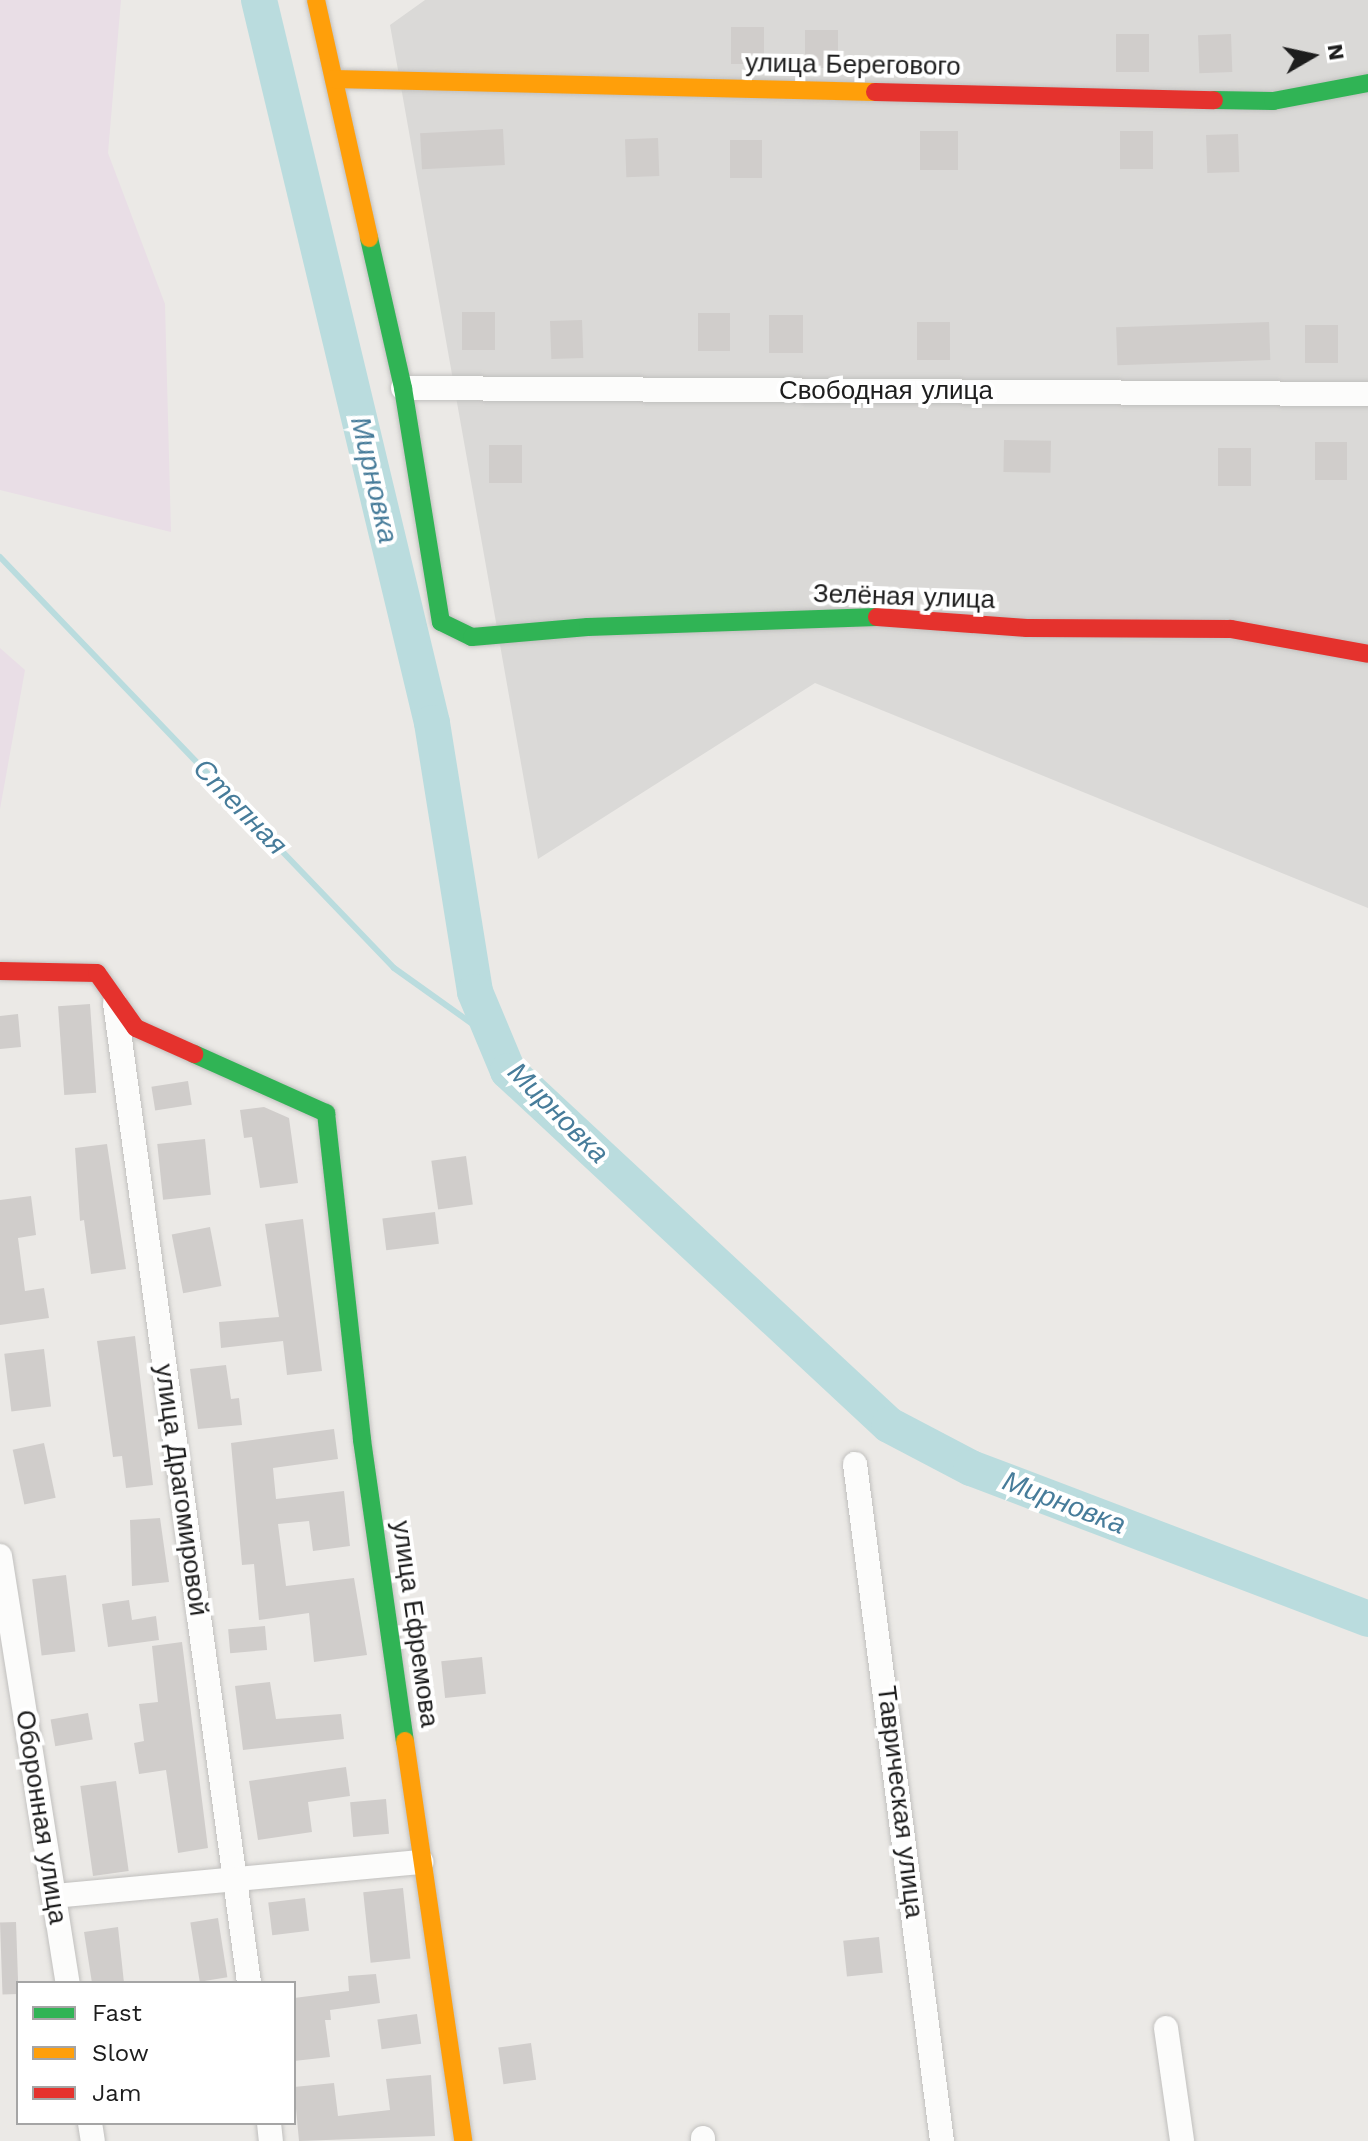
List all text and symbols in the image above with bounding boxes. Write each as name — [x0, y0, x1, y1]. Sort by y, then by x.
north arrow — [1272, 16, 1352, 96]
text: N — [1323, 42, 1350, 62]
street label: улица Берегового — [745, 48, 961, 82]
street label: Свободная улица — [779, 375, 993, 407]
water label: Мирновка — [343, 413, 405, 547]
street label: Зелёная улица — [812, 578, 996, 616]
water label: Степная — [186, 752, 294, 862]
water label: Мирновка — [501, 1056, 615, 1170]
street label: улица Драгомировой — [148, 1362, 214, 1618]
water label: Мирновка — [998, 1464, 1130, 1542]
street label: улица Ефремова — [385, 1519, 445, 1729]
street label: Таврическая улица — [870, 1684, 930, 1920]
street label: Оборонная улица — [9, 1708, 73, 1926]
legend — [16, 1981, 296, 2125]
text: Fast — [92, 1999, 142, 2027]
text: Slow — [92, 2039, 149, 2067]
text: Jam — [92, 2079, 142, 2107]

